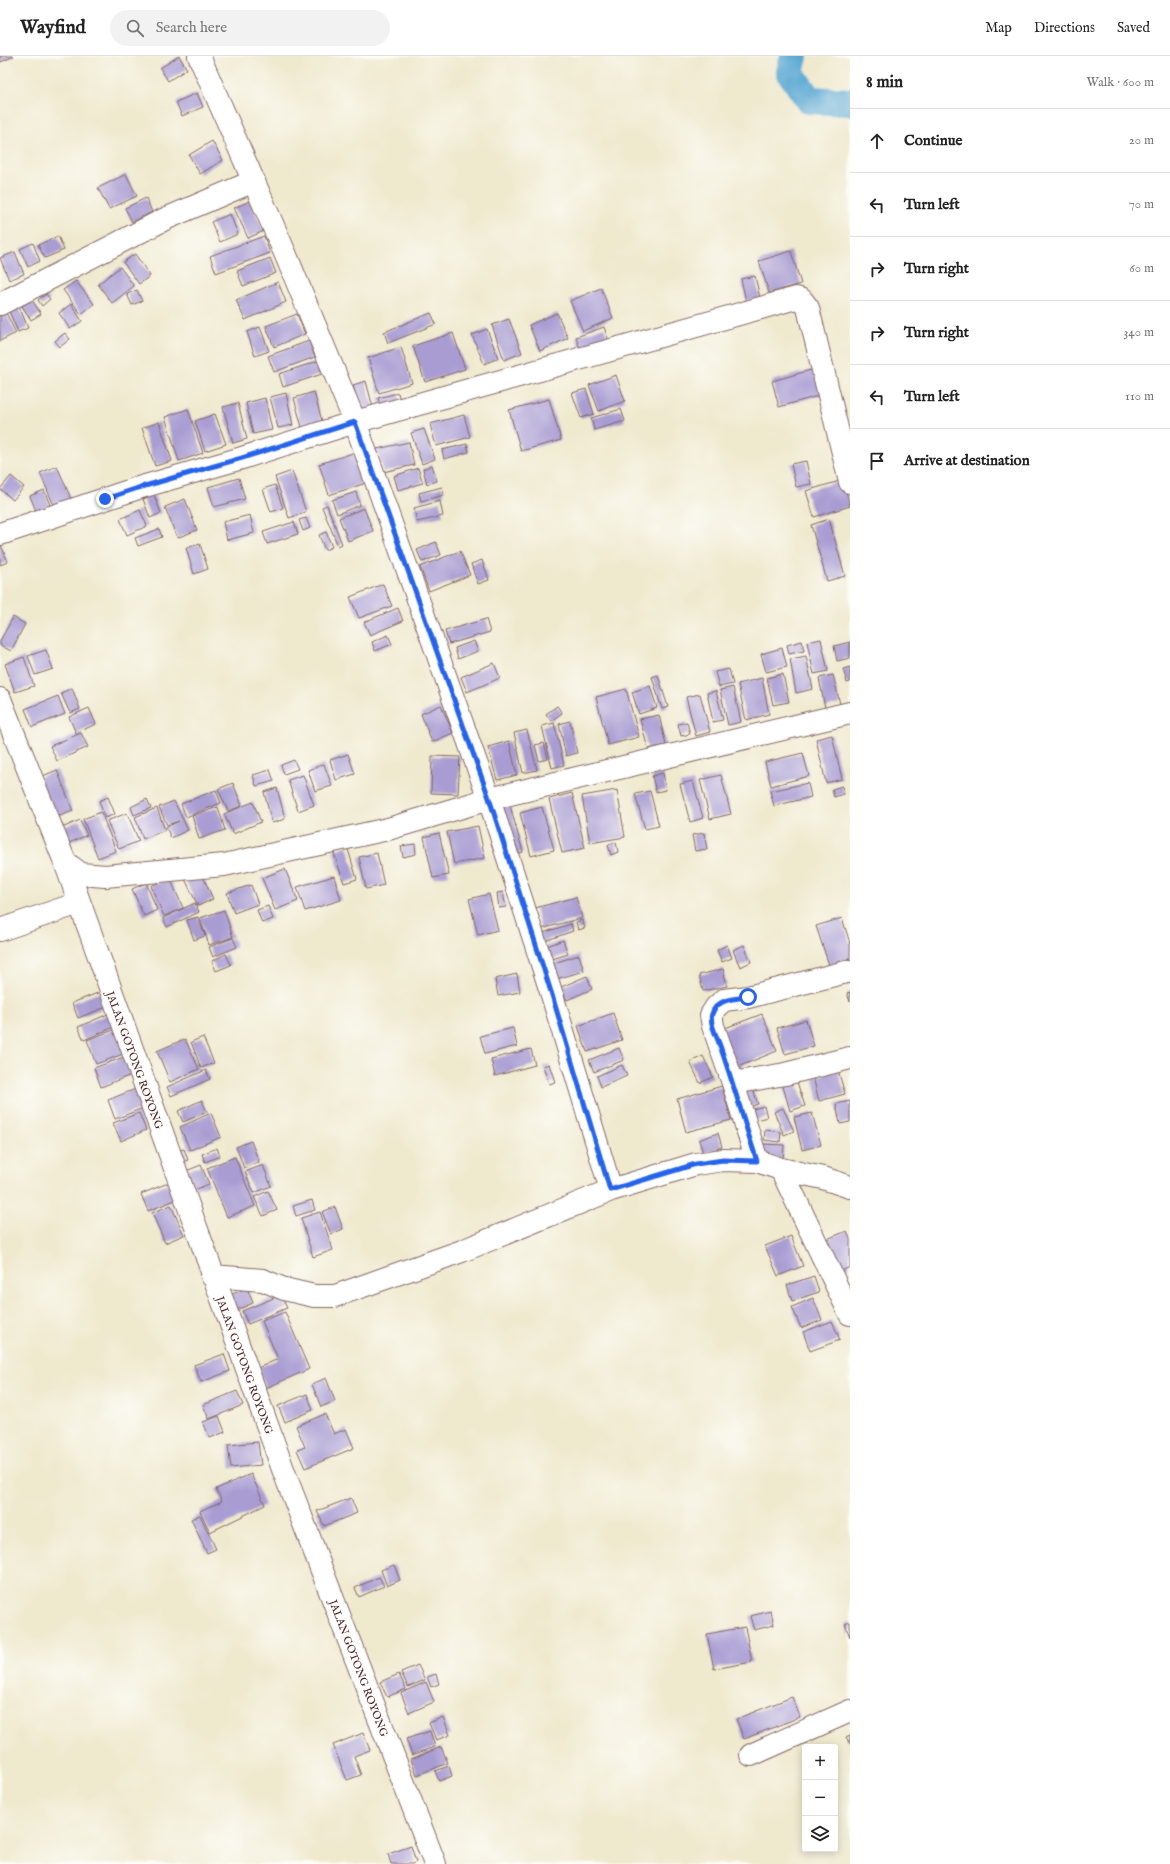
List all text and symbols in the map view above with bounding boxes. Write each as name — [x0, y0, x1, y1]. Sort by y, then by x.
search box — [110, 10, 390, 46]
text: Wayfind — [20, 16, 86, 40]
icon: search — [124, 17, 146, 39]
text: Search here — [156, 18, 227, 37]
text: Map — [985, 19, 1012, 37]
text: Directions — [1034, 19, 1095, 37]
text: Saved — [1117, 19, 1150, 37]
text: 8 min — [866, 72, 903, 93]
text: Walk · 600 m — [1087, 74, 1154, 91]
icon: ahead — [866, 130, 888, 152]
text: Continue — [904, 131, 962, 150]
text: 20 m — [1129, 132, 1154, 149]
icon: left — [866, 194, 888, 216]
text: Turn left — [904, 195, 960, 214]
text: 70 m — [1129, 196, 1154, 213]
icon: right — [866, 258, 888, 280]
text: Turn right — [904, 259, 969, 278]
text: 60 m — [1129, 260, 1154, 277]
icon: right — [866, 322, 888, 344]
text: Turn right — [904, 323, 969, 342]
text: 340 m — [1124, 324, 1154, 341]
icon: left — [866, 386, 888, 408]
text: Turn left — [904, 387, 960, 406]
text: 110 m — [1125, 388, 1154, 405]
icon: arrive — [866, 450, 888, 472]
text: Arrive at destination — [904, 451, 1030, 470]
route end — [96, 490, 114, 508]
street label: JALAN GOTONG ROYONG — [102, 988, 166, 1131]
route start — [739, 988, 757, 1006]
street label: JALAN GOTONG ROYONG — [212, 1293, 276, 1436]
street label: JALAN GOTONG ROYONG — [325, 1596, 391, 1739]
map controls — [802, 1744, 838, 1852]
button: + — [802, 1744, 838, 1780]
button: − — [802, 1780, 838, 1816]
button: layers — [802, 1816, 838, 1852]

